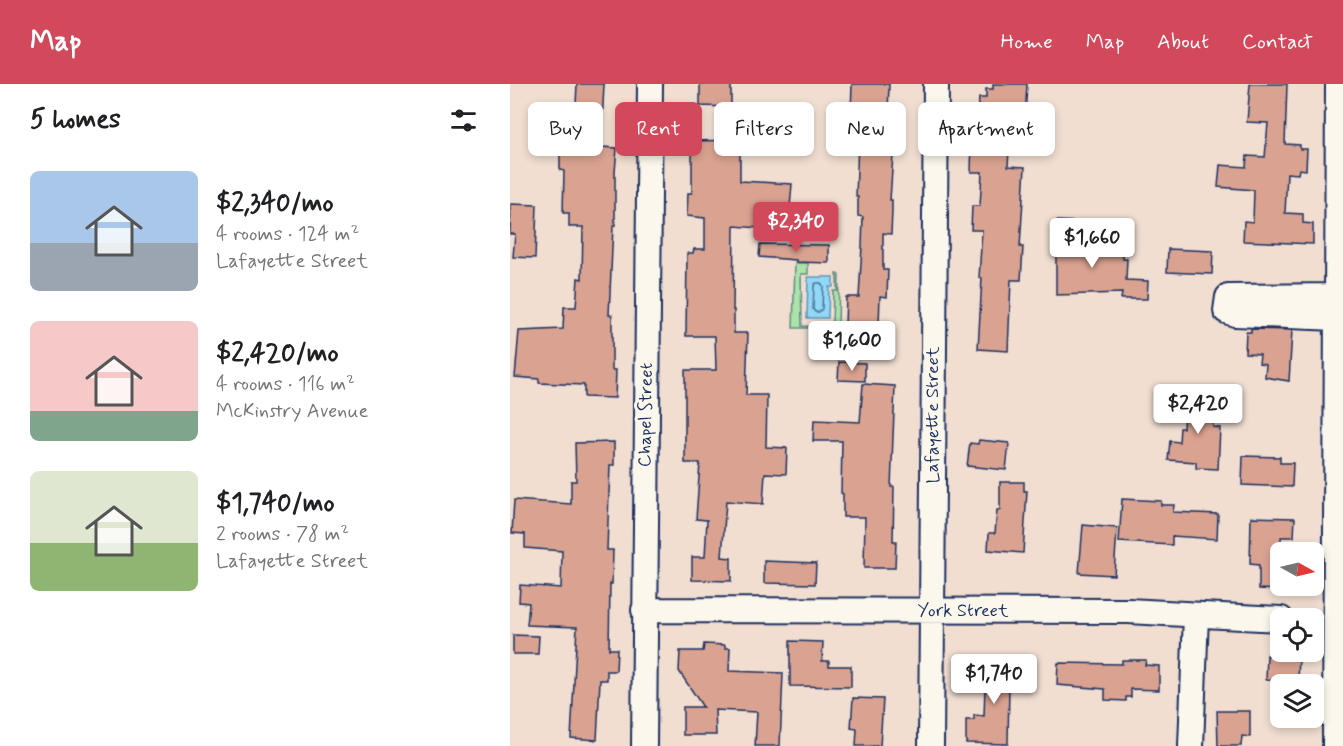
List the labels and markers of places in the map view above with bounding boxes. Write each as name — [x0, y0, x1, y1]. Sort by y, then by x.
pin: $2,340 — [747, 202, 845, 253]
pin: $1,660 — [1043, 218, 1141, 269]
pin: $1,600 — [803, 321, 901, 372]
pin: $2,420 — [1149, 384, 1247, 435]
pin: $1,740 — [945, 654, 1043, 705]

